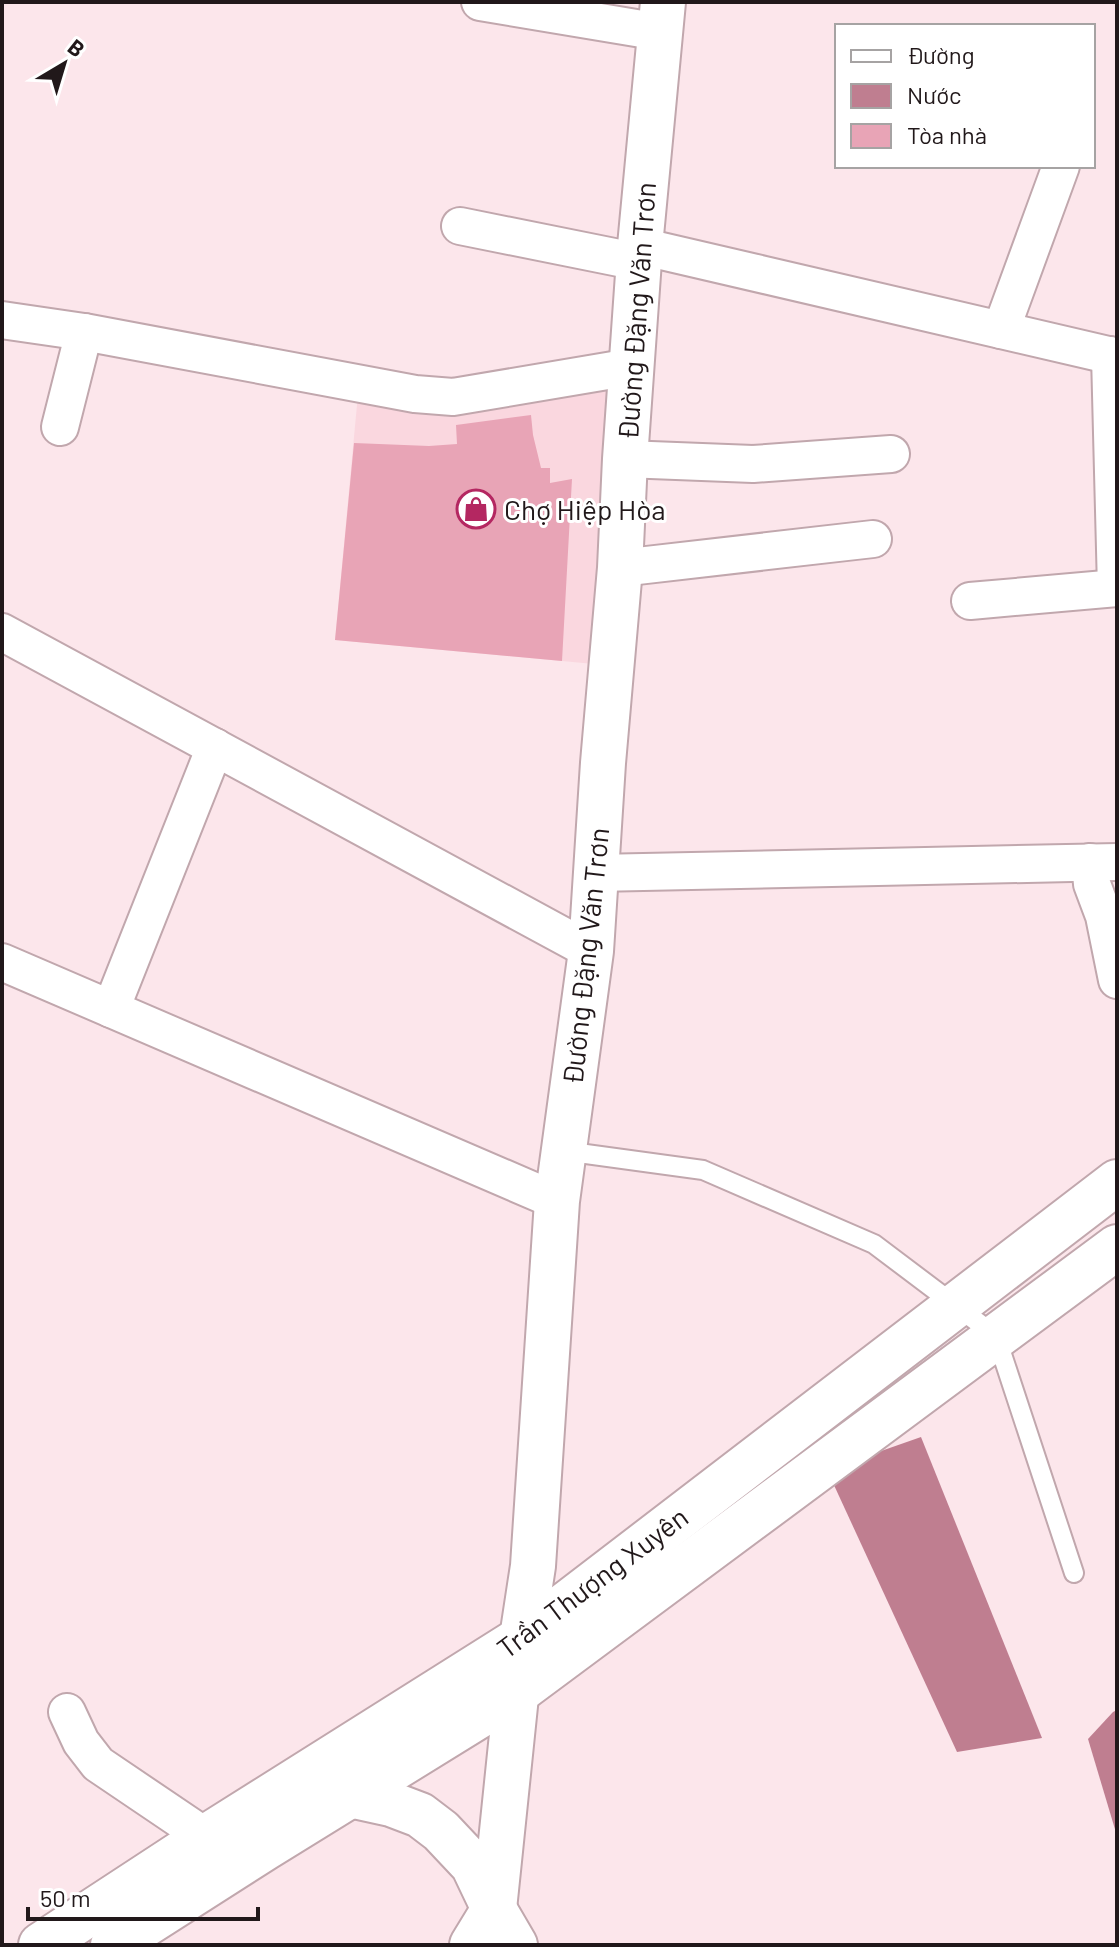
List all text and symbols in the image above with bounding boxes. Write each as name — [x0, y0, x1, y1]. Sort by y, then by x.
north arrow — [24, 24, 104, 104]
legend — [835, 24, 1095, 168]
text: B — [64, 33, 90, 62]
text: Đường — [907, 40, 975, 69]
text: Nước — [907, 80, 962, 109]
text: Tòa nhà — [907, 120, 987, 149]
street label: Đường Đặng Văn Trơn — [610, 181, 662, 441]
shop icon: Chợ Hiệp Hòa — [455, 488, 497, 530]
place label: Chợ Hiệp Hòa — [504, 492, 666, 526]
street label: Đường Đặng Văn Trơn — [555, 826, 615, 1086]
street label: Trần Thượng Xuyên — [490, 1499, 694, 1665]
scale bar — [28, 1871, 258, 1921]
text: 50 m — [40, 1883, 91, 1912]

